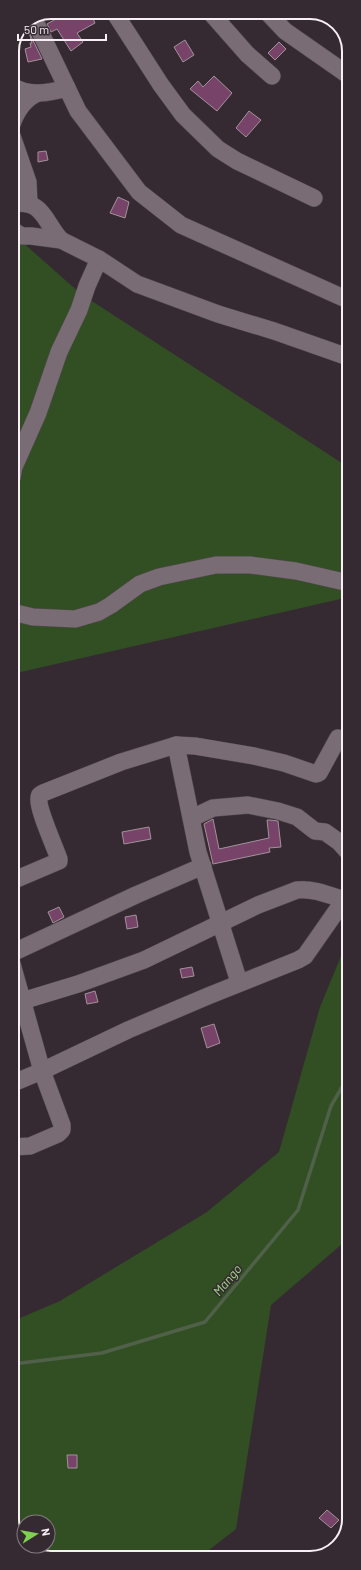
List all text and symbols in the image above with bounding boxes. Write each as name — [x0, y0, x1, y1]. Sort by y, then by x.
scale bar — [18, 16, 106, 42]
text: 50 m — [24, 22, 49, 36]
water label: Mango — [209, 1261, 245, 1299]
north arrow — [16, 1514, 56, 1554]
text: N — [39, 1527, 53, 1537]

